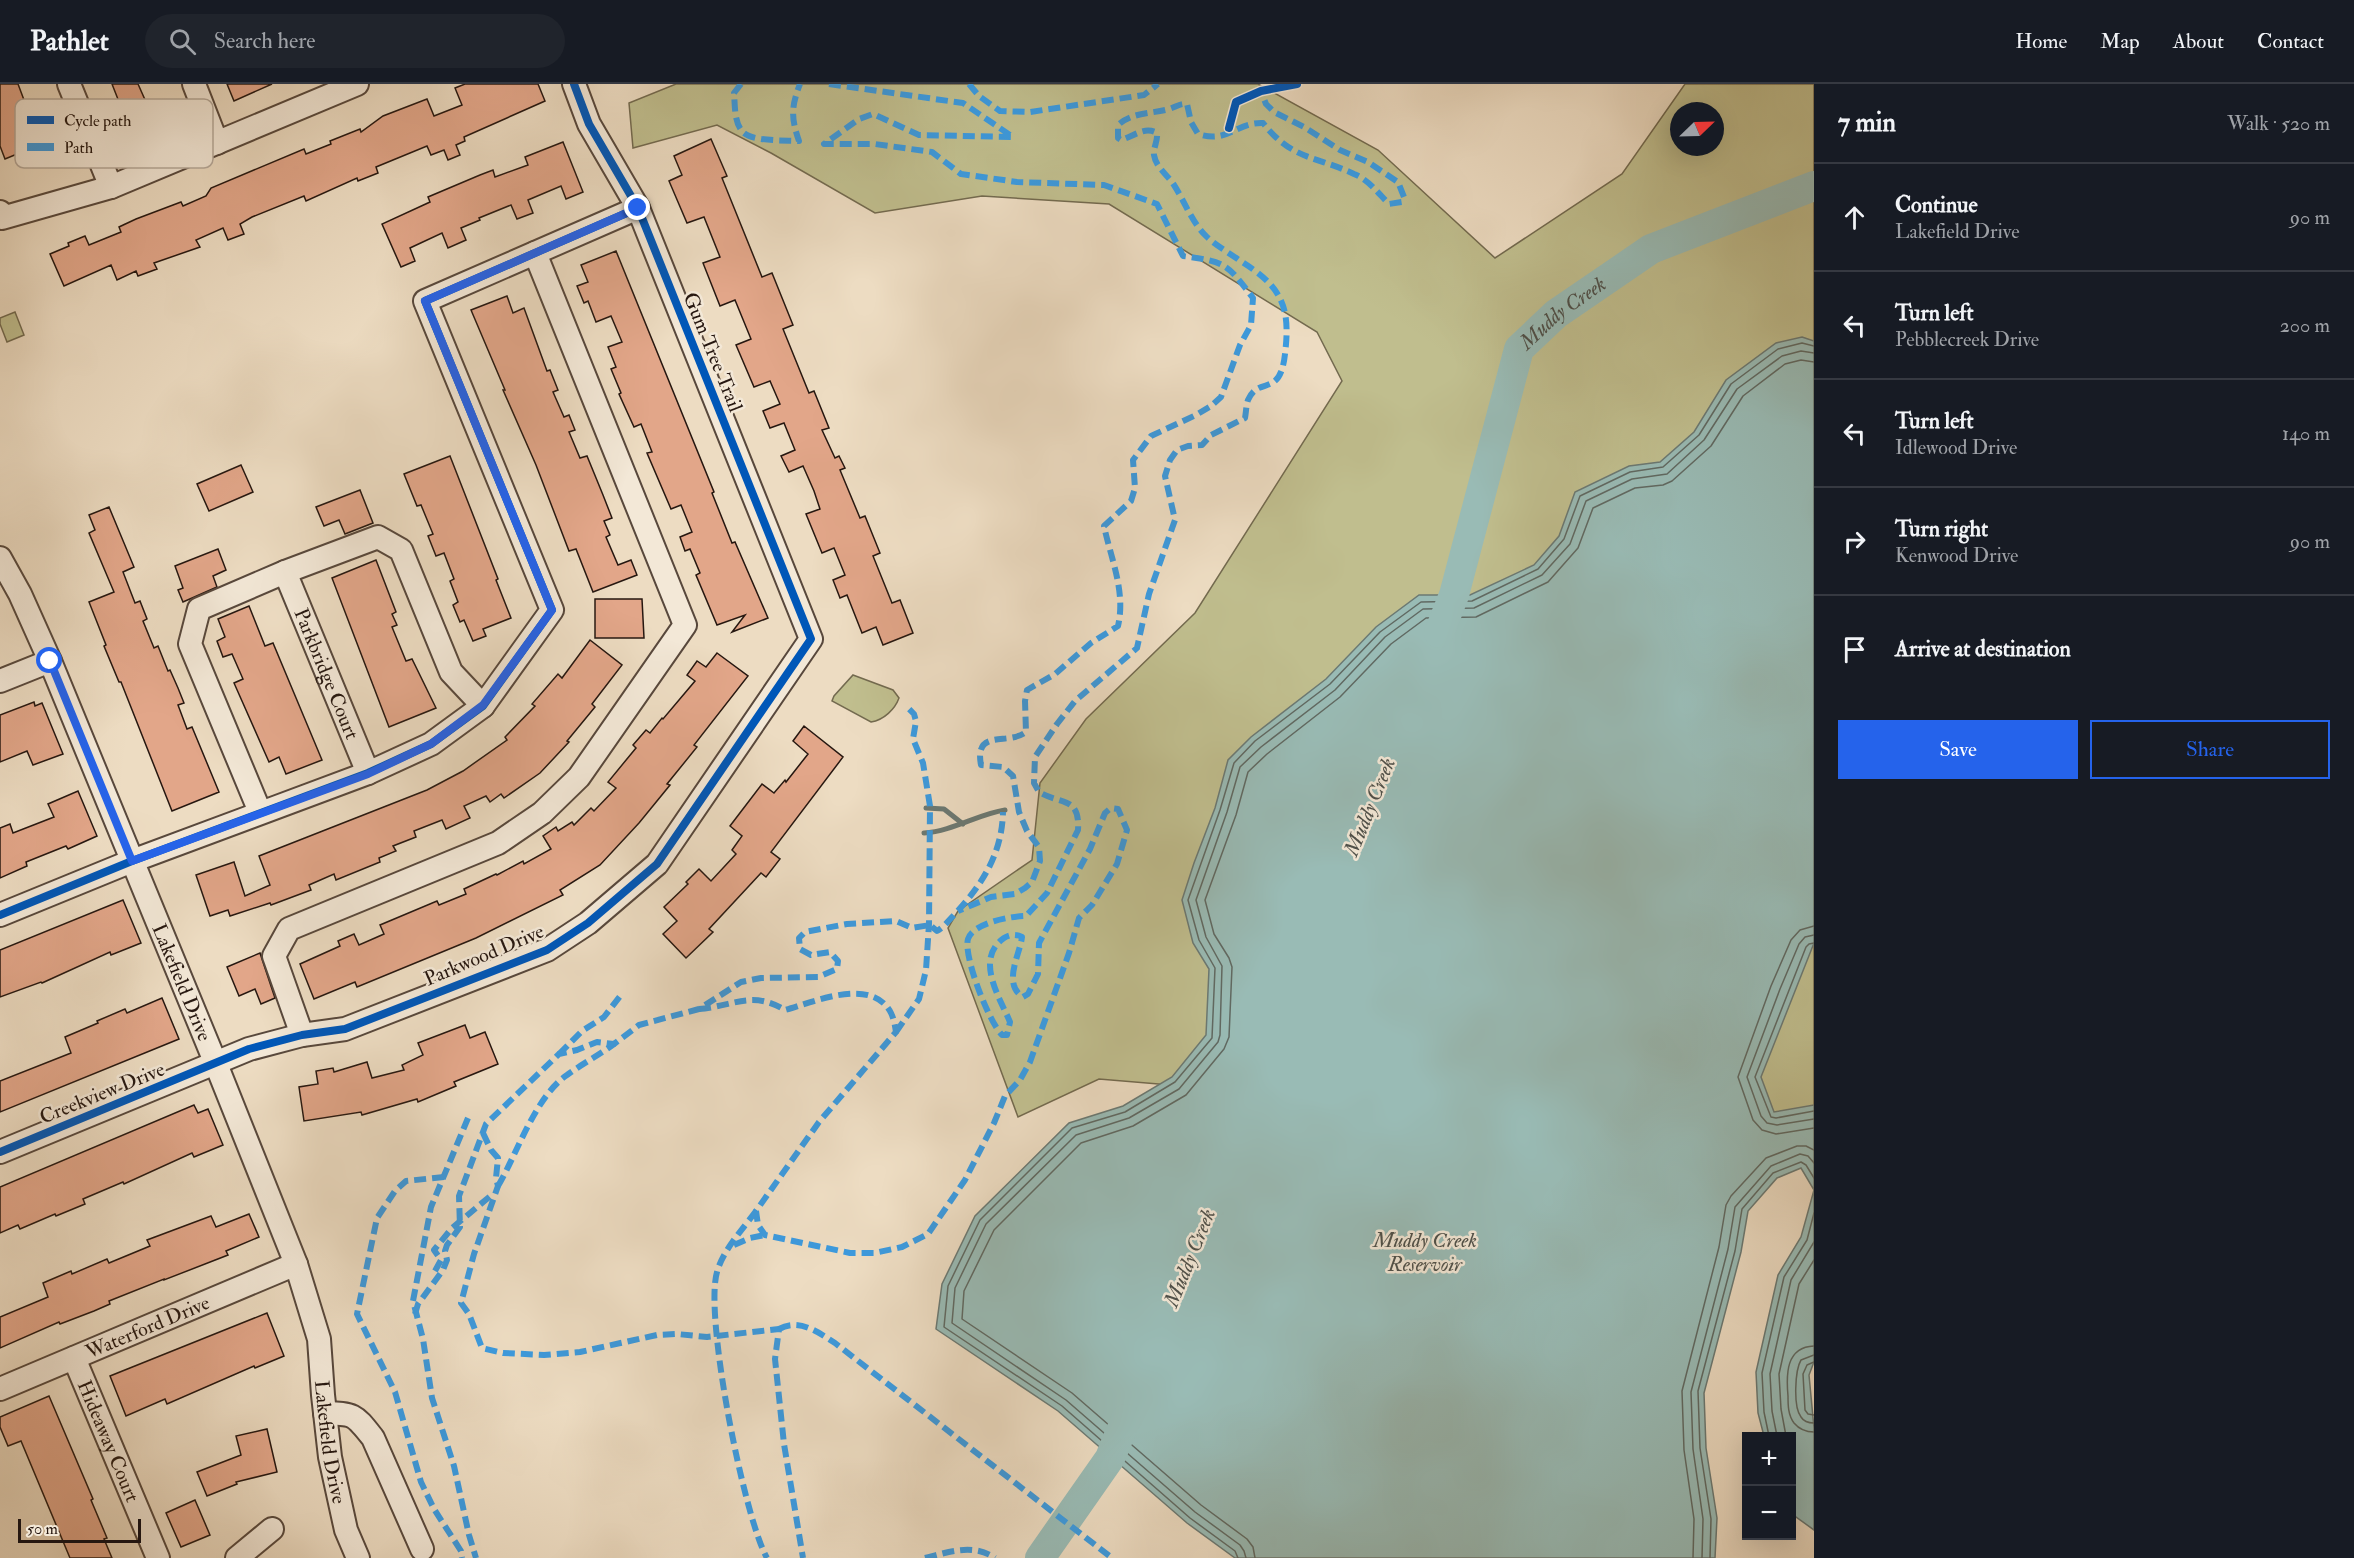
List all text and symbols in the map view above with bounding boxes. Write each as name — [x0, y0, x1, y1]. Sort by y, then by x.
search box — [145, 14, 565, 68]
text: Pathlet — [30, 24, 109, 59]
icon: search — [166, 25, 199, 58]
text: Search here — [214, 27, 316, 55]
text: Home — [2015, 28, 2067, 55]
text: Map — [2100, 28, 2140, 55]
text: About — [2173, 28, 2224, 55]
text: Contact — [2257, 28, 2324, 55]
legend — [15, 99, 213, 168]
north arrow — [1670, 102, 1724, 156]
text: 7 min — [1838, 107, 1896, 139]
text: Cycle path — [64, 111, 132, 132]
text: Walk · 520 m — [2227, 111, 2330, 136]
text: Path — [64, 138, 94, 158]
text: Continue — [1895, 191, 1978, 219]
route end — [624, 194, 650, 220]
icon: ahead — [1838, 201, 1871, 234]
text: 90 m — [2290, 205, 2330, 230]
text: Lakefield Drive — [1895, 219, 2020, 244]
water label: Muddy Creek — [1512, 270, 1611, 357]
street label: Gum Tree Trail — [678, 289, 748, 415]
text: Turn left — [1895, 299, 1974, 327]
icon: left — [1838, 309, 1871, 342]
text: 200 m — [2280, 313, 2330, 338]
text: Pebblecreek Drive — [1895, 327, 2039, 352]
text: Turn left — [1895, 407, 1974, 435]
icon: left — [1838, 417, 1871, 450]
text: 140 m — [2282, 421, 2330, 446]
text: Idlewood Drive — [1895, 435, 2017, 460]
text: Turn right — [1895, 515, 1988, 543]
icon: right — [1838, 525, 1871, 558]
text: 90 m — [2290, 529, 2330, 554]
text: Kenwood Drive — [1895, 543, 2018, 568]
street label: Parkbridge Court — [289, 604, 365, 743]
icon: arrive — [1838, 633, 1871, 666]
text: Arrive at destination — [1895, 635, 2071, 663]
route start — [36, 647, 62, 673]
button: Save — [1838, 720, 2078, 779]
button: Share — [2090, 720, 2330, 779]
water label: Muddy Creek — [1337, 754, 1402, 862]
street label: Parkwood Drive — [420, 919, 548, 991]
street label: Lakefield Drive — [147, 920, 218, 1045]
street label: Creekview Drive — [36, 1057, 168, 1129]
water label: Muddy Creek — [1157, 1205, 1222, 1313]
water label: Muddy Creek Reservoir — [1371, 1227, 1477, 1278]
street label: Waterford Drive — [81, 1289, 213, 1364]
street label: Hideaway Court — [72, 1376, 146, 1506]
street label: Lakefield Drive — [309, 1379, 352, 1506]
map controls — [1742, 1432, 1796, 1540]
button: + — [1742, 1432, 1796, 1486]
button: − — [1742, 1486, 1796, 1540]
scale bar — [18, 1516, 141, 1544]
text: 50 m — [27, 1519, 58, 1539]

